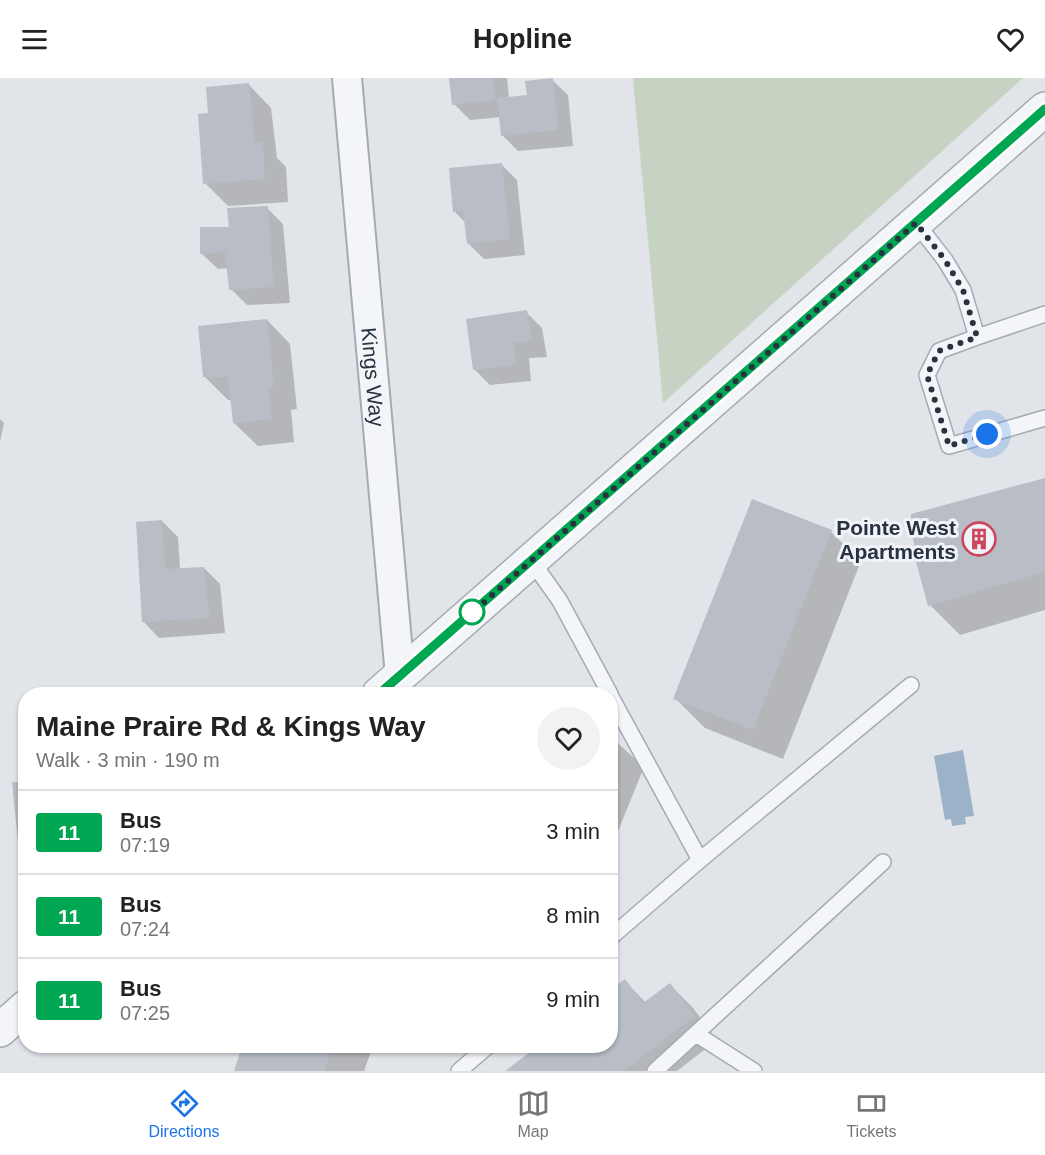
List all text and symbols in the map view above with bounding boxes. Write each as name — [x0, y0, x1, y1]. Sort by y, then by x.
icon: menu — [18, 23, 51, 56]
icon: heart — [994, 23, 1027, 56]
text: Hopline — [473, 24, 572, 54]
street label: Kings Way — [358, 326, 389, 428]
your location — [972, 419, 1002, 449]
place label: Pointe West Apartments — [836, 516, 956, 563]
building icon: Pointe West Apartments — [961, 521, 997, 557]
unlabelled marker — [459, 599, 485, 625]
button: heart — [537, 707, 600, 770]
text: Maine Praire Rd & Kings Way — [36, 711, 426, 742]
text: Walk · 3 min · 190 m — [36, 749, 220, 771]
text: Bus — [120, 808, 162, 833]
text: 3 min — [546, 819, 600, 844]
text: 11 — [58, 821, 80, 844]
text: 07:19 — [120, 834, 170, 856]
text: Bus — [120, 892, 162, 917]
text: 8 min — [546, 903, 600, 928]
text: 11 — [58, 905, 80, 928]
text: 07:24 — [120, 918, 170, 940]
text: Bus — [120, 976, 162, 1001]
text: 9 min — [546, 987, 600, 1012]
text: 11 — [58, 989, 80, 1012]
text: 07:25 — [120, 1002, 170, 1024]
tab: Directions — [148, 1087, 220, 1141]
tab: Map — [517, 1087, 550, 1141]
tab: Tickets — [846, 1087, 897, 1141]

